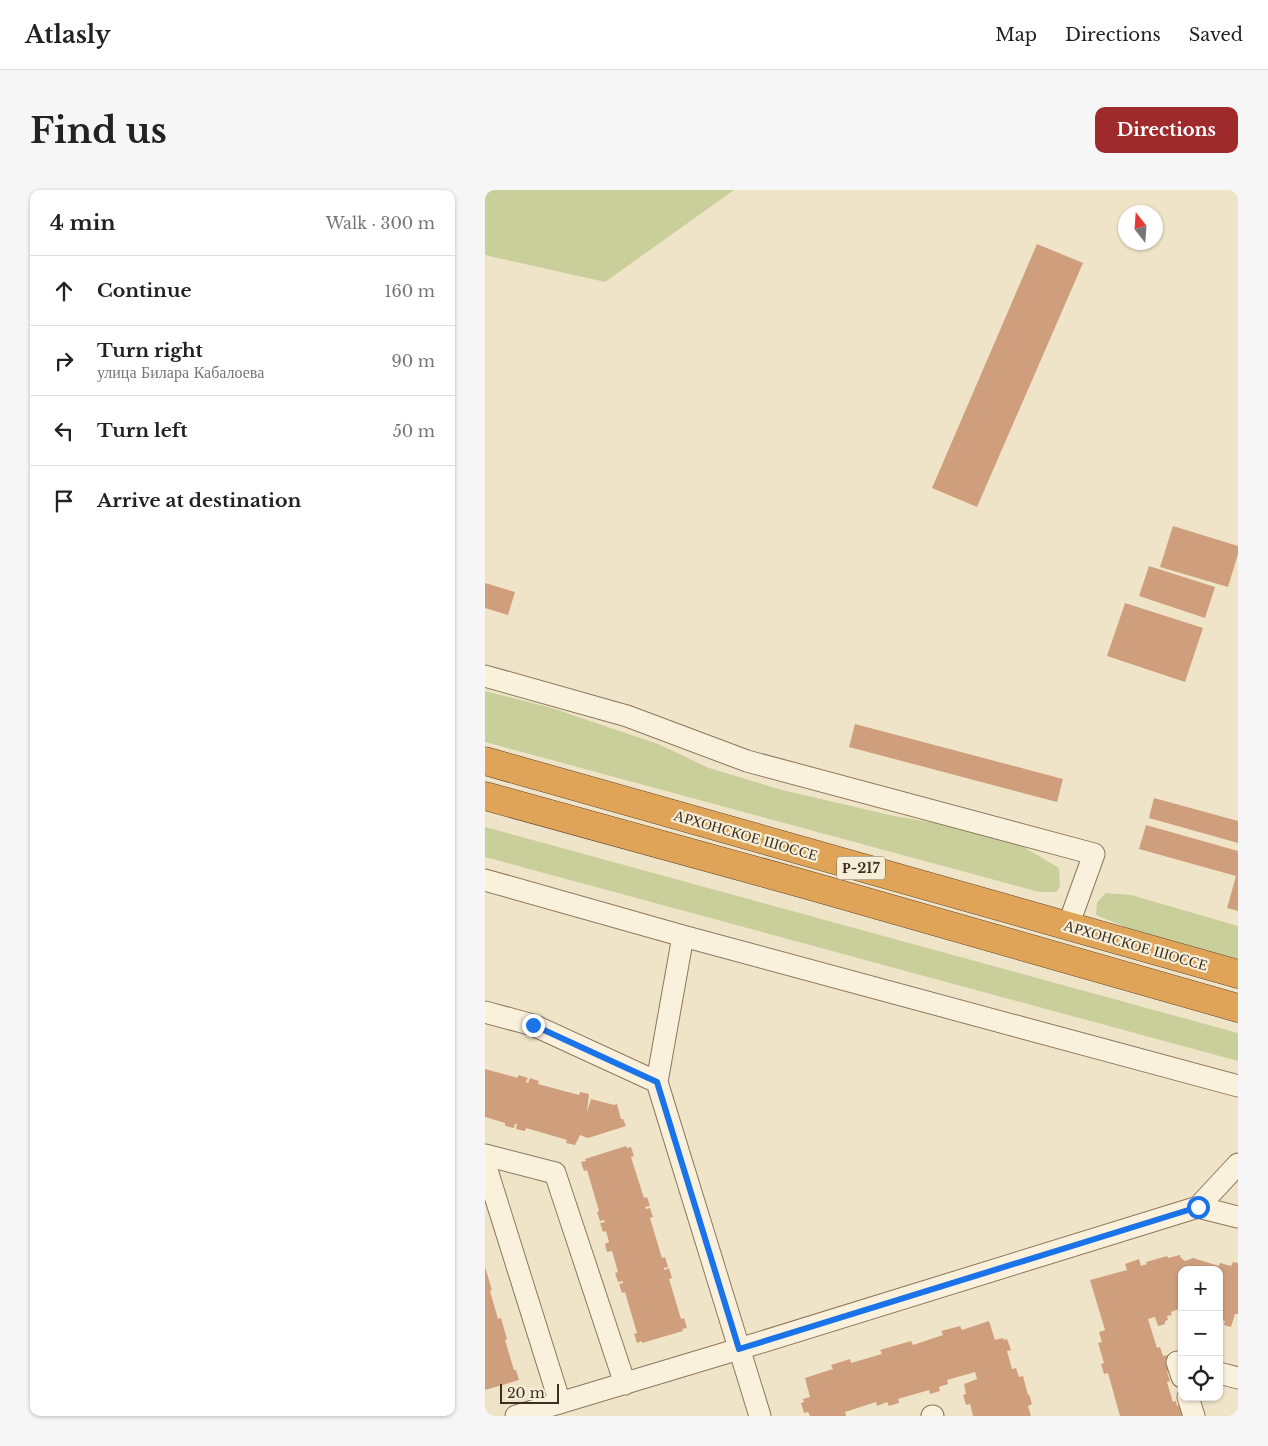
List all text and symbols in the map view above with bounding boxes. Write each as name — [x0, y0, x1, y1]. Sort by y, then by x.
text: Atlasly — [25, 20, 111, 49]
text: Map — [995, 24, 1037, 46]
text: Directions — [1065, 24, 1161, 46]
text: Saved — [1189, 24, 1243, 46]
button: Directions — [1095, 107, 1238, 153]
text: Find us — [30, 109, 167, 152]
north arrow — [1118, 205, 1163, 250]
text: 4 min — [50, 210, 116, 236]
text: Walk · 300 m — [326, 213, 435, 233]
icon: ahead — [50, 277, 78, 305]
text: Continue — [97, 279, 192, 302]
text: 160 m — [384, 281, 435, 301]
text: Turn right — [97, 339, 203, 362]
icon: right — [50, 347, 78, 375]
text: 90 m — [392, 351, 435, 371]
text: улица Билара Кабалоева — [97, 362, 264, 382]
icon: left — [50, 417, 78, 445]
text: Turn left — [97, 419, 188, 442]
text: 50 m — [393, 421, 435, 441]
icon: arrive — [50, 487, 78, 515]
text: Arrive at destination — [97, 489, 301, 512]
street label: АРХОНСКОЕ ШОССЕ — [672, 805, 820, 865]
road number: Р-217 — [837, 856, 885, 880]
street label: АРХОНСКОЕ ШОССЕ — [1062, 915, 1210, 975]
route end — [522, 1014, 545, 1037]
route start — [1187, 1196, 1210, 1219]
map controls — [1178, 1266, 1223, 1401]
button: + — [1178, 1266, 1223, 1311]
button: − — [1178, 1311, 1223, 1356]
button: locate — [1178, 1356, 1223, 1401]
scale bar — [500, 1381, 559, 1404]
text: 20 m — [507, 1384, 545, 1402]

